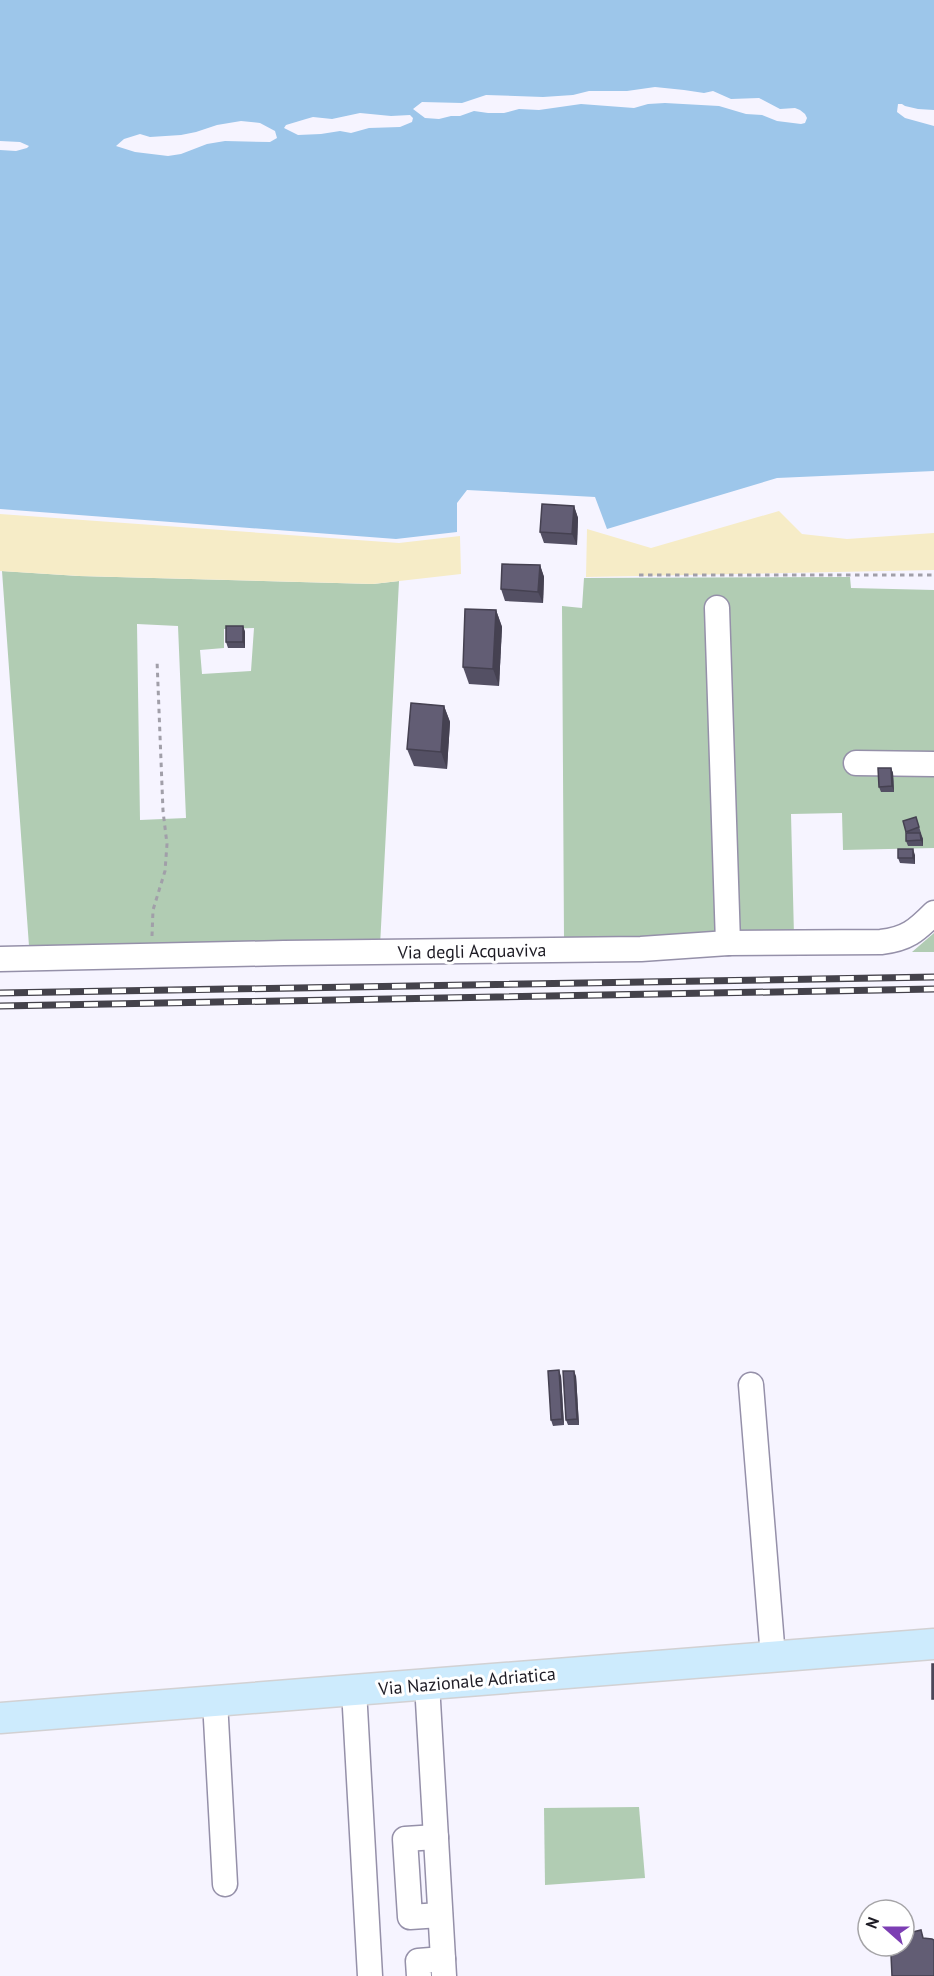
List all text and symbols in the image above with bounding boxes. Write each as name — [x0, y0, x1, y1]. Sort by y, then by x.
street label: Via degli Acquaviva — [396, 938, 547, 964]
street label: Via Nazionale Adriatica — [376, 1662, 557, 1700]
north arrow — [856, 1898, 916, 1958]
text: N — [861, 1914, 883, 1931]

